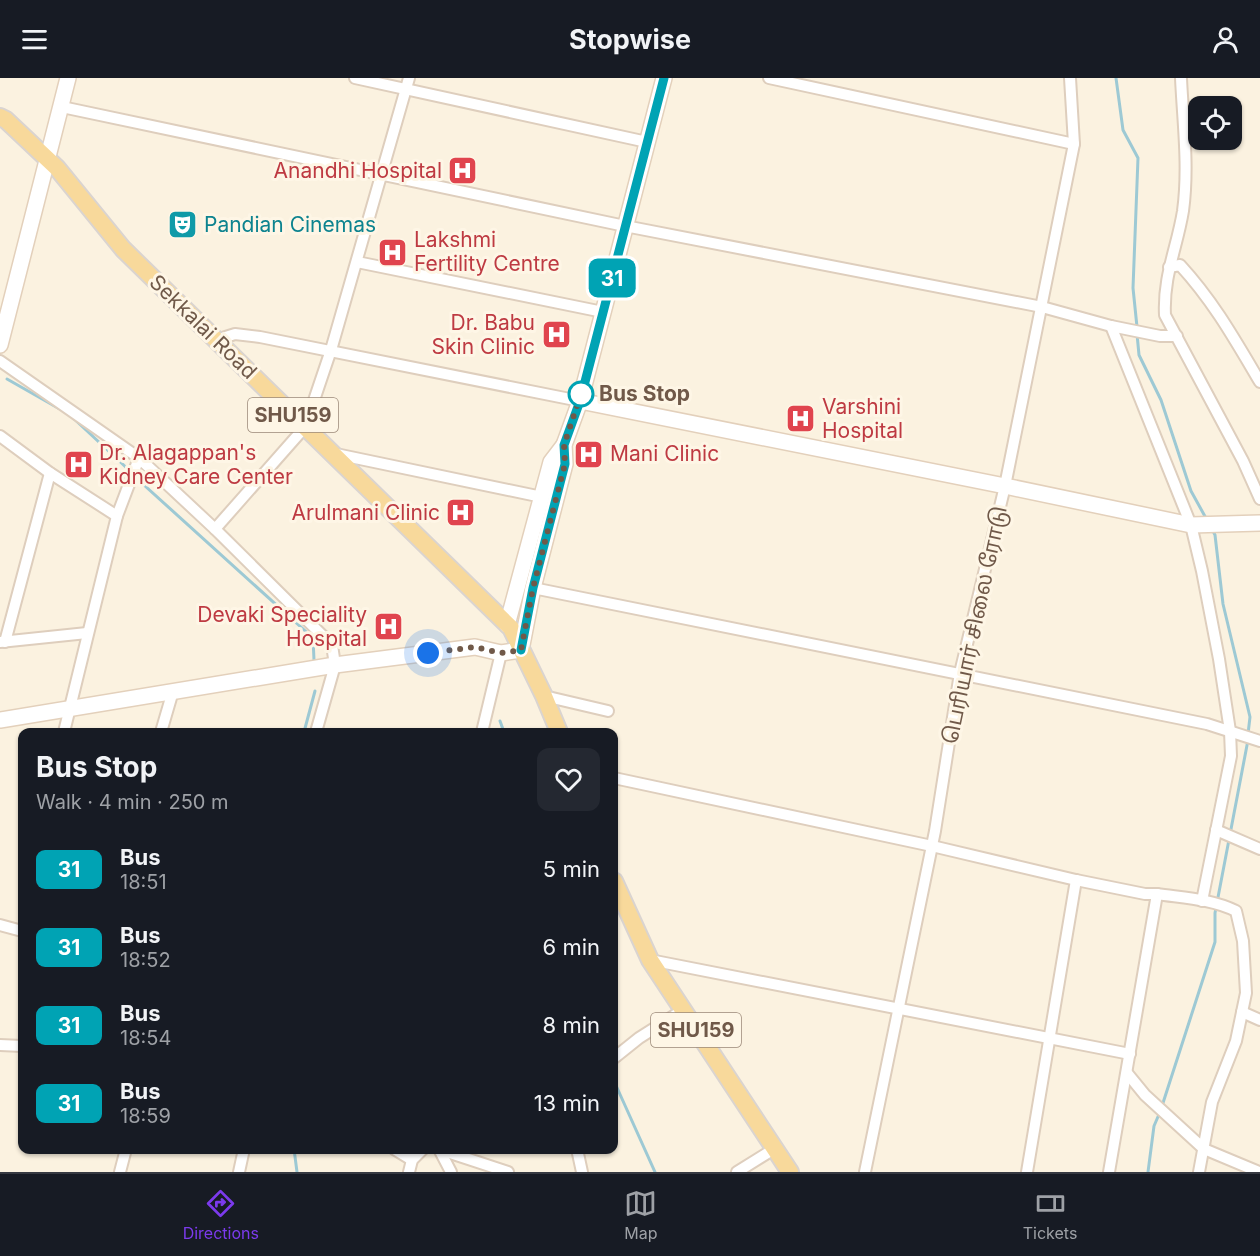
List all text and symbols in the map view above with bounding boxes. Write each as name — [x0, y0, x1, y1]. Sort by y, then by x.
icon: menu — [18, 23, 51, 56]
text: Stopwise — [569, 23, 691, 56]
icon: person — [1209, 23, 1242, 56]
map controls — [1188, 96, 1242, 150]
button: locate — [1188, 96, 1242, 150]
hospital icon: Anandhi Hospital — [447, 155, 479, 187]
place label: Anandhi Hospital — [274, 158, 442, 183]
theatre icon: Pandian Cinemas — [167, 209, 199, 241]
place label: Pandian Cinemas — [204, 212, 376, 237]
place label: Lakshmi Fertility Centre — [414, 227, 560, 276]
hospital icon: Lakshmi Fertility Centre — [377, 236, 409, 268]
line badge: 31 — [585, 258, 639, 298]
text: 31 — [601, 266, 623, 291]
street label: Sekkalai Road — [145, 269, 262, 384]
place label: Dr. Babu Skin Clinic — [432, 310, 535, 359]
hospital icon: Dr. Babu Skin Clinic — [540, 319, 572, 351]
marker: Bus Stop — [568, 381, 594, 407]
place label: Bus Stop — [599, 381, 690, 406]
place label: Varshini Hospital — [822, 394, 903, 443]
road number: SHU159 — [248, 398, 338, 432]
hospital icon: Varshini Hospital — [785, 403, 817, 435]
hospital icon: Mani Clinic — [573, 438, 605, 470]
place label: Dr. Alagappan's Kidney Care Center — [99, 440, 293, 489]
place label: Mani Clinic — [610, 441, 719, 466]
hospital icon: Dr. Alagappan's Kidney Care Center — [62, 449, 94, 481]
hospital icon: Arulmani Clinic — [445, 497, 477, 529]
place label: Arulmani Clinic — [292, 500, 440, 525]
street label: பெரியார் சிலை ரோடு — [937, 504, 1013, 746]
place label: Devaki Speciality Hospital — [197, 602, 367, 651]
hospital icon: Devaki Speciality Hospital — [372, 611, 404, 643]
your location — [413, 638, 443, 668]
button: heart — [537, 748, 600, 811]
text: Bus Stop — [36, 750, 157, 784]
text: Walk · 4 min · 250 m — [36, 790, 229, 814]
text: Bus — [120, 844, 161, 870]
text: 5 min — [543, 856, 600, 882]
text: 31 — [58, 857, 80, 882]
text: 18:51 — [120, 870, 167, 894]
text: Bus — [120, 922, 161, 948]
text: 6 min — [543, 934, 600, 960]
text: 31 — [58, 935, 80, 960]
text: 18:52 — [120, 948, 171, 972]
text: Bus — [120, 1000, 161, 1026]
text: 8 min — [543, 1012, 600, 1038]
text: 31 — [58, 1013, 80, 1038]
road number: SHU159 — [651, 1013, 741, 1047]
text: 18:54 — [120, 1026, 171, 1050]
text: Bus — [120, 1078, 161, 1104]
text: 13 min — [534, 1090, 600, 1116]
text: 31 — [58, 1091, 80, 1116]
text: 18:59 — [120, 1104, 171, 1128]
tab: Directions — [183, 1187, 259, 1243]
tab: Map — [624, 1187, 657, 1243]
tab: Tickets — [1023, 1187, 1077, 1243]

